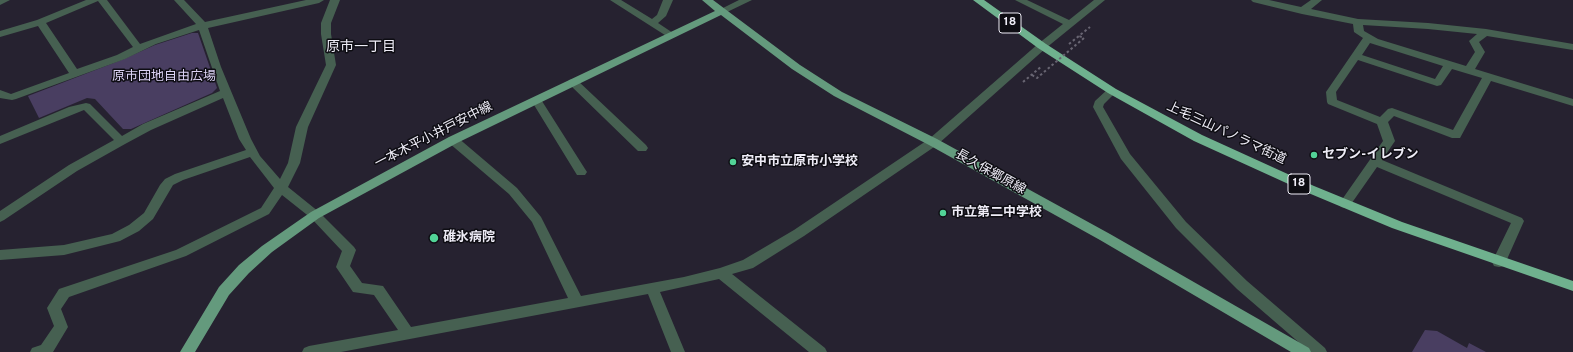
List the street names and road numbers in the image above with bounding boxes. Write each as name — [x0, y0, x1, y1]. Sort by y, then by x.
road number: 18 — [999, 13, 1021, 33]
street label: 上毛三山パノラマ街道 — [1164, 99, 1288, 169]
street label: 一本木平小井戸安中線 — [373, 100, 495, 172]
street label: 長久保郷原線 — [952, 147, 1028, 199]
road number: 18 — [1288, 174, 1310, 194]

